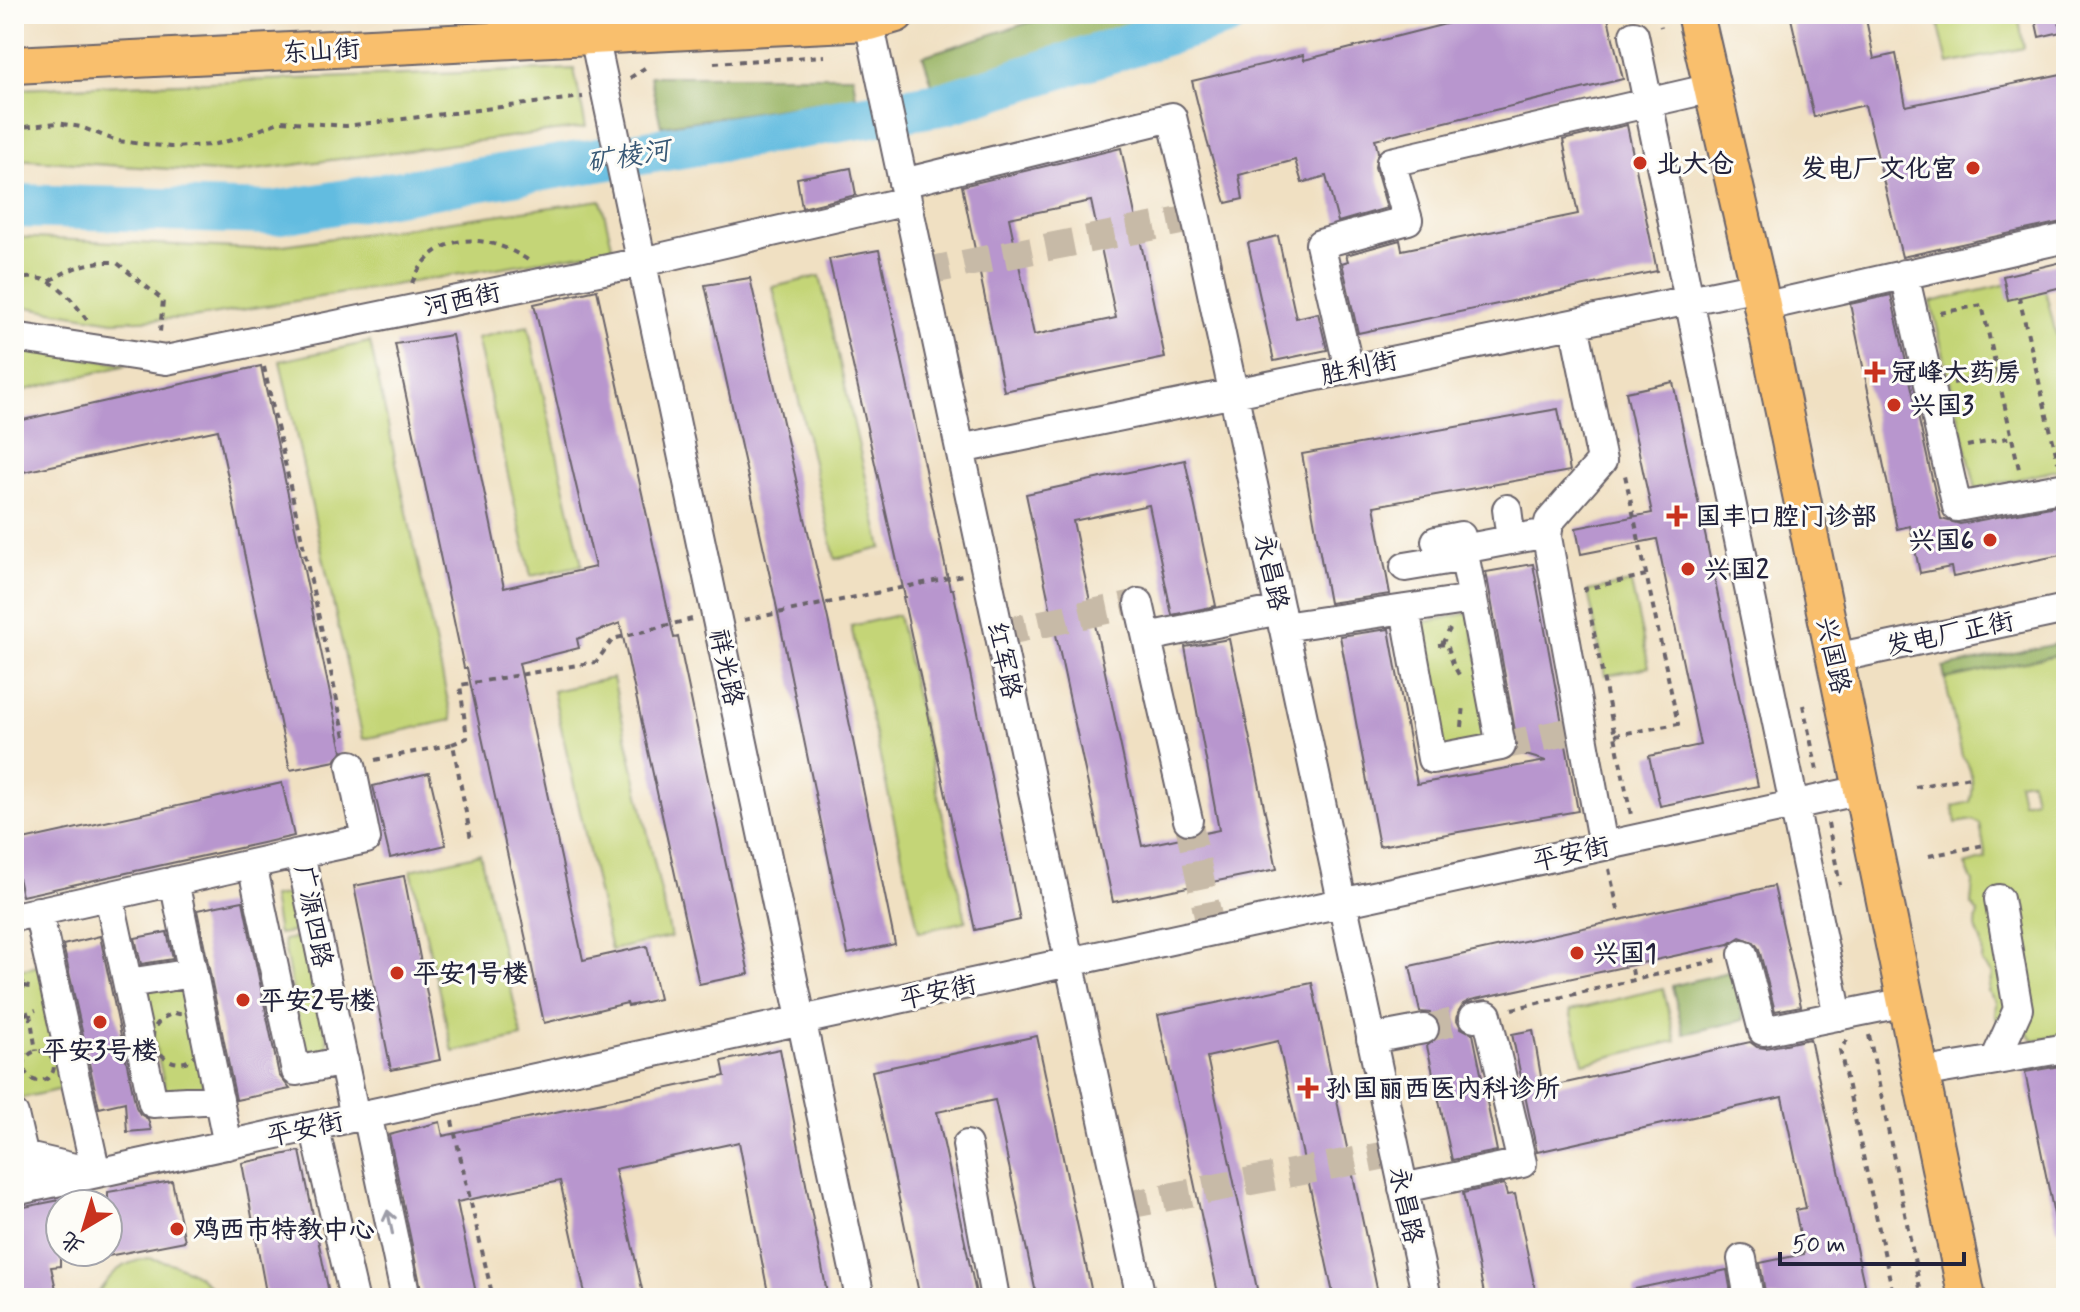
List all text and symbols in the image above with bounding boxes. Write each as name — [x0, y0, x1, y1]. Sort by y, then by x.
street label: 东山街 — [281, 33, 361, 71]
water label: 矿棱河 — [584, 132, 677, 182]
place label: 北大仓 — [1656, 148, 1734, 182]
place label: 发电厂文化宫 — [1801, 153, 1957, 187]
marker: 北大仓 — [1631, 154, 1649, 172]
marker: 发电厂文化宫 — [1964, 159, 1982, 177]
street label: 河西街 — [421, 276, 504, 326]
street label: 胜利街 — [1318, 344, 1401, 394]
place label: 冠峰大药房 — [1891, 357, 2021, 391]
marker: 冠峰大药房 — [1866, 363, 1884, 381]
place label: 兴国3 — [1910, 390, 1974, 424]
marker: 兴国3 — [1885, 396, 1903, 414]
place label: 国丰口腔门诊部 — [1695, 501, 1877, 535]
marker: 国丰口腔门诊部 — [1666, 505, 1688, 527]
place label: 兴国6 — [1909, 525, 1974, 559]
street label: 永昌路 — [1245, 531, 1295, 614]
marker: 兴国6 — [1981, 531, 1999, 549]
place label: 兴国2 — [1704, 554, 1769, 588]
marker: 兴国2 — [1679, 560, 1697, 578]
street label: 发电厂正街 — [1883, 605, 2018, 665]
street label: 兴国路 — [1807, 614, 1857, 697]
street label: 红军路 — [978, 619, 1028, 702]
street label: 祥光路 — [700, 626, 750, 709]
street label: 平安街 — [1530, 830, 1613, 880]
street label: 广源四路 — [285, 862, 339, 971]
place label: 兴国1 — [1593, 938, 1657, 972]
marker: 兴国1 — [1568, 944, 1586, 962]
place label: 平安1号楼 — [413, 958, 529, 992]
marker: 平安1号楼 — [388, 964, 406, 982]
street label: 平安街 — [897, 968, 980, 1018]
place label: 平安2号楼 — [259, 985, 376, 1019]
marker: 平安2号楼 — [234, 991, 252, 1009]
marker: 平安3号楼 — [91, 1013, 109, 1031]
place label: 平安3号楼 — [42, 1035, 158, 1069]
place label: 孙国丽西医内科诊所 — [1326, 1073, 1560, 1107]
marker: 孙国丽西医内科诊所 — [1297, 1077, 1319, 1099]
street label: 平安街 — [264, 1105, 347, 1155]
street label: 永昌路 — [1380, 1164, 1430, 1247]
north arrow — [44, 1188, 124, 1268]
one-way arrow — [382, 1209, 397, 1235]
place label: 鸡西市特教中心 — [193, 1214, 375, 1248]
scale bar — [1780, 1216, 1964, 1266]
marker: 鸡西市特教中心 — [168, 1220, 186, 1238]
text: 北 — [56, 1224, 90, 1260]
text: 50 m — [1792, 1230, 1846, 1261]

